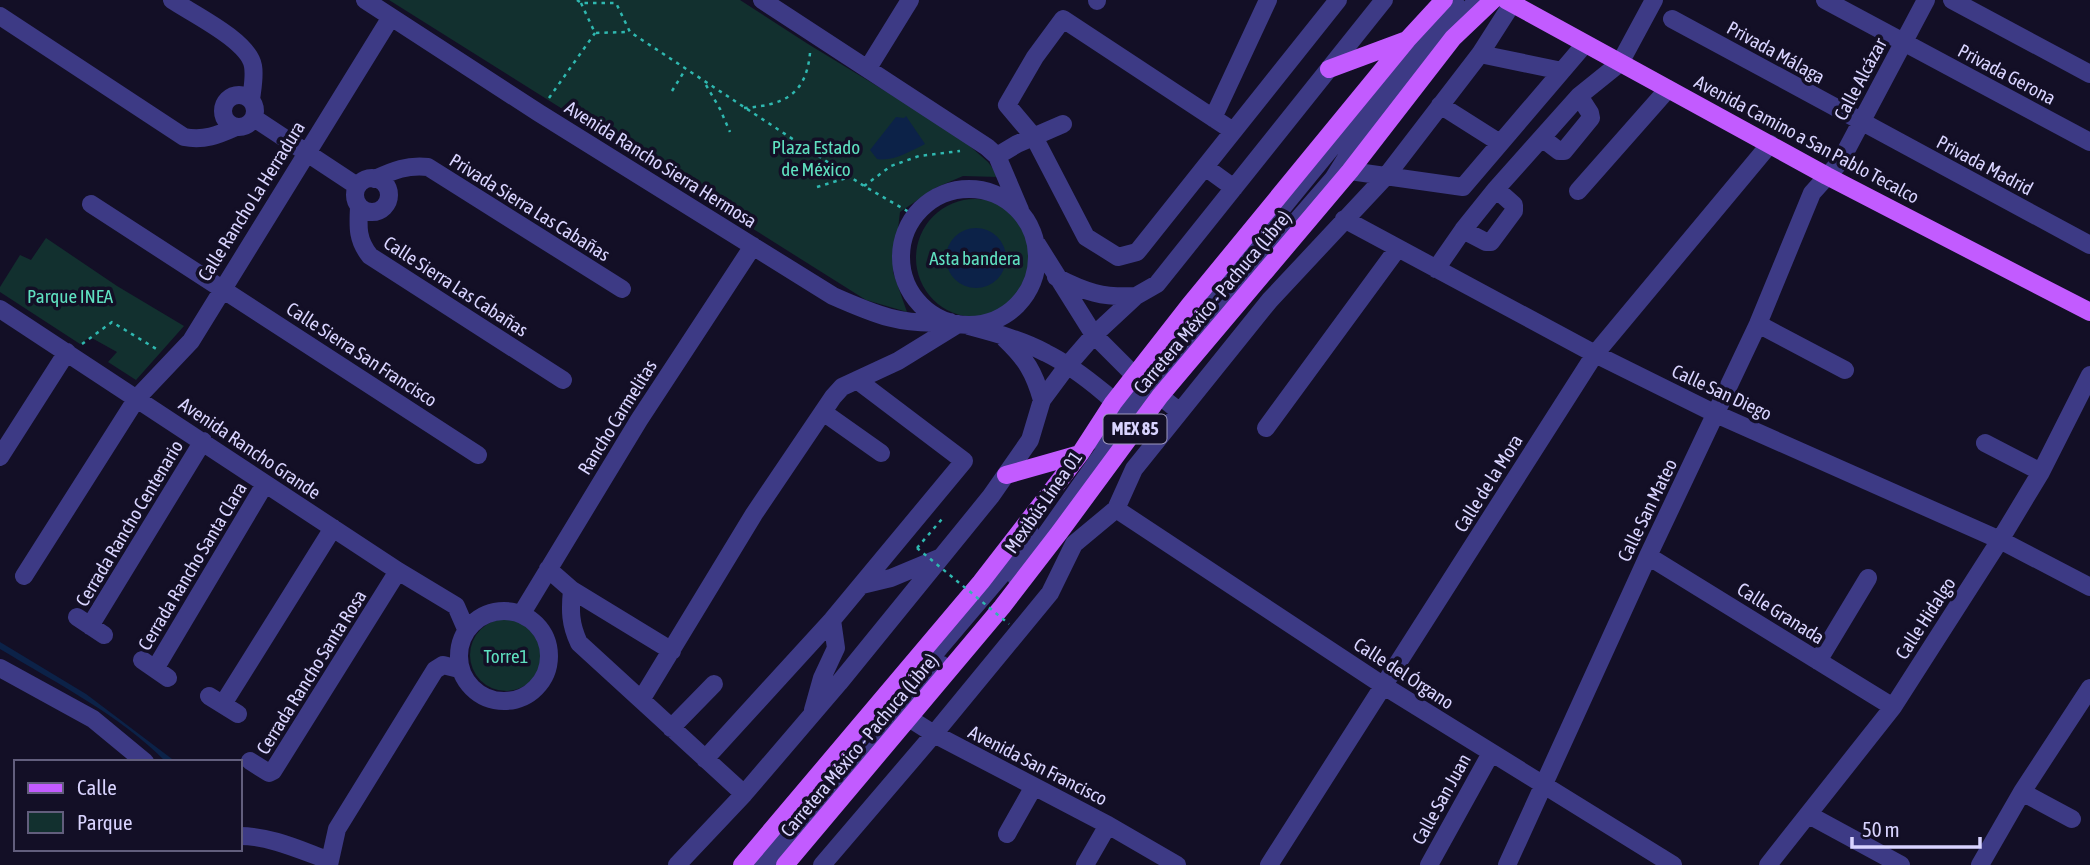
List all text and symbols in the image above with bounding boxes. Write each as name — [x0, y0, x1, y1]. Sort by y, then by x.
street label: Privada Málaga — [1723, 16, 1829, 88]
street label: Calle Alcázar — [1829, 34, 1891, 124]
street label: Privada Gerona — [1954, 39, 2060, 109]
street label: Avenida Camino a San Pablo Tecalco — [1691, 70, 1923, 208]
street label: Avenida Rancho Sierra Hermosa — [561, 96, 761, 232]
street label: Calle Rancho La Herradura — [193, 117, 309, 285]
street label: Privada Madrid — [1933, 130, 2037, 200]
park label: Plaza Estado de México — [772, 136, 860, 180]
street label: Privada Sierra Las Cabañas — [446, 149, 614, 265]
street label: Carretera México - Pachuca (Libre) — [1129, 206, 1295, 398]
street label: Calle Sierra Las Cabañas — [380, 231, 532, 341]
park label: Asta bandera — [929, 247, 1021, 269]
park label: Parque INEA — [27, 285, 114, 307]
street label: Calle Sierra San Francisco — [283, 297, 441, 411]
street label: Rancho Carmelitas — [573, 355, 661, 478]
street label: Calle San Diego — [1669, 359, 1775, 425]
street label: Avenida Rancho Grande — [175, 392, 325, 504]
road number: MEX 85 — [1104, 414, 1166, 444]
street label: Calle de la Mora — [1449, 430, 1527, 536]
street label: Cerrada Rancho Centenario — [71, 436, 187, 610]
street label: Mexibús Línea 01 — [1000, 447, 1086, 557]
street label: Calle San Mateo — [1613, 455, 1681, 565]
street label: Cerrada Rancho Santa Clara — [133, 478, 251, 654]
street label: Calle Hidalgo — [1890, 573, 1960, 663]
street label: Calle Granada — [1733, 578, 1829, 648]
street label: Cerrada Rancho Santa Rosa — [251, 586, 371, 758]
street label: Calle del Órgano — [1350, 633, 1458, 713]
park label: Torre1 — [484, 645, 528, 667]
street label: Carretera México - Pachuca (Libre) — [776, 649, 942, 841]
street label: Avenida San Francisco — [965, 721, 1111, 810]
street label: Calle San Juan — [1407, 750, 1475, 848]
legend — [14, 760, 242, 851]
text: Calle — [77, 775, 117, 799]
scale bar — [1852, 806, 1980, 850]
text: Parque — [77, 810, 132, 834]
text: 50 m — [1862, 817, 1900, 841]

